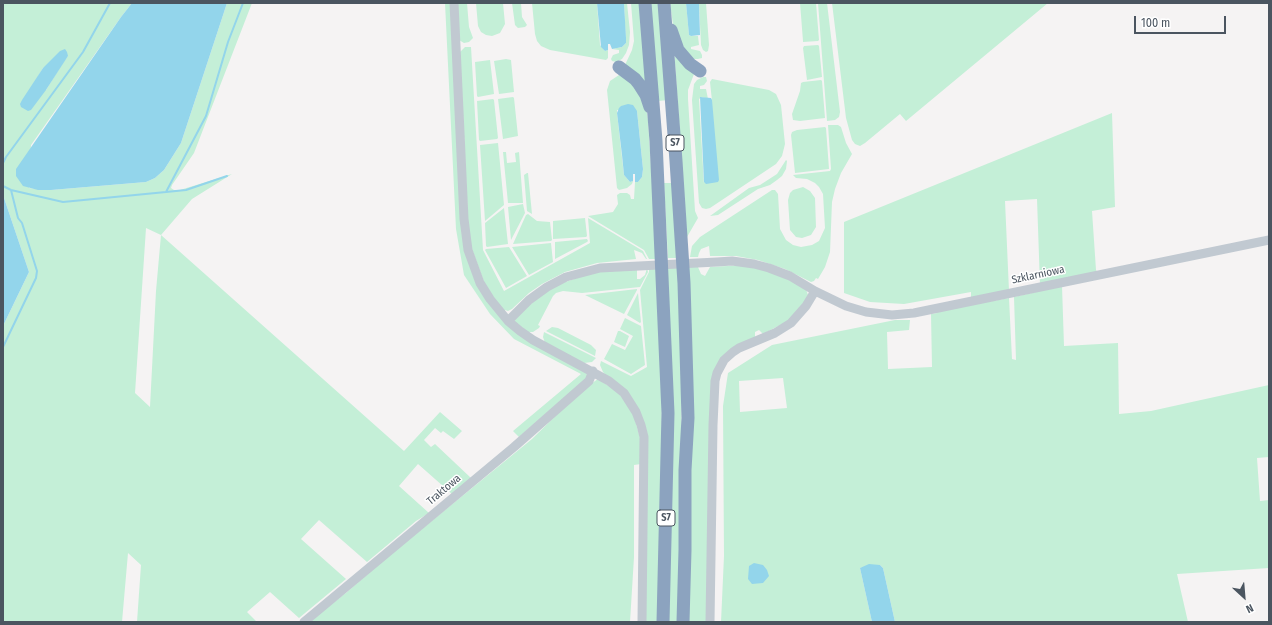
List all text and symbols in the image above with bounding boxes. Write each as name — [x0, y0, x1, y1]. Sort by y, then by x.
scale bar — [1136, 8, 1228, 34]
text: 100 m — [1141, 16, 1170, 30]
road number: S7 — [666, 135, 684, 151]
street label: Szklarniowa — [1010, 263, 1066, 287]
street label: Traktowa — [424, 472, 464, 508]
road number: S7 — [657, 510, 675, 526]
north arrow — [1224, 577, 1264, 617]
text: N — [1244, 601, 1255, 616]

